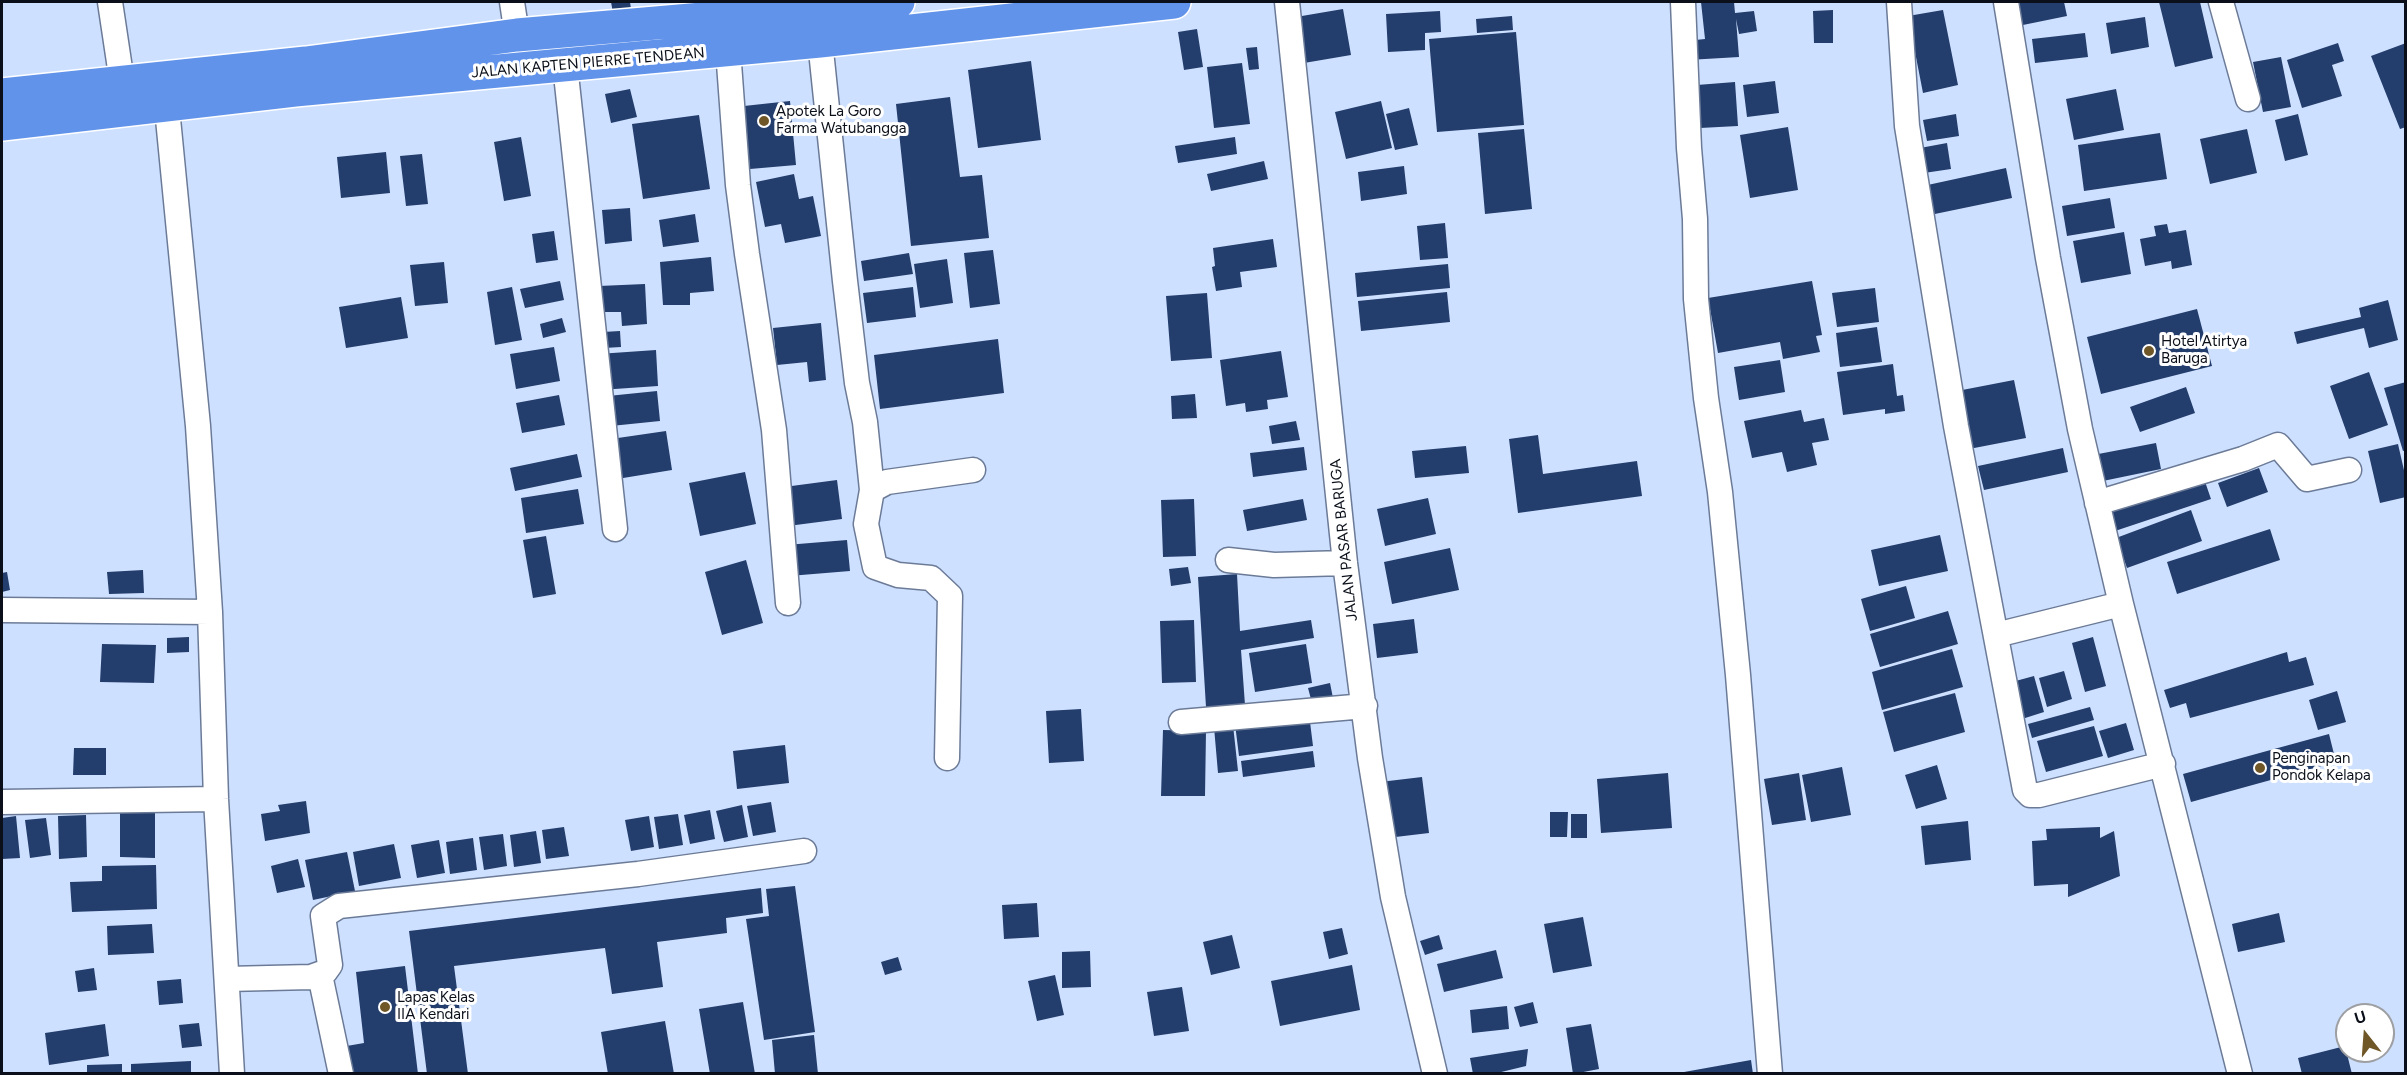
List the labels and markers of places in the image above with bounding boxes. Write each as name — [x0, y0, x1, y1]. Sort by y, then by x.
place label: Apotek La Goro Farma Watubangga — [776, 103, 906, 138]
marker: Apotek La Goro Farma Watubangga — [757, 114, 771, 128]
place label: Hotel Atirtya Baruga — [2161, 333, 2247, 368]
marker: Hotel Atirtya Baruga — [2142, 344, 2156, 358]
place label: Penginapan Pondok Kelapa — [2272, 750, 2371, 785]
marker: Penginapan Pondok Kelapa — [2253, 761, 2267, 775]
place label: Lapas Kelas IIA Kendari — [397, 989, 475, 1024]
marker: Lapas Kelas IIA Kendari — [378, 1000, 392, 1014]

